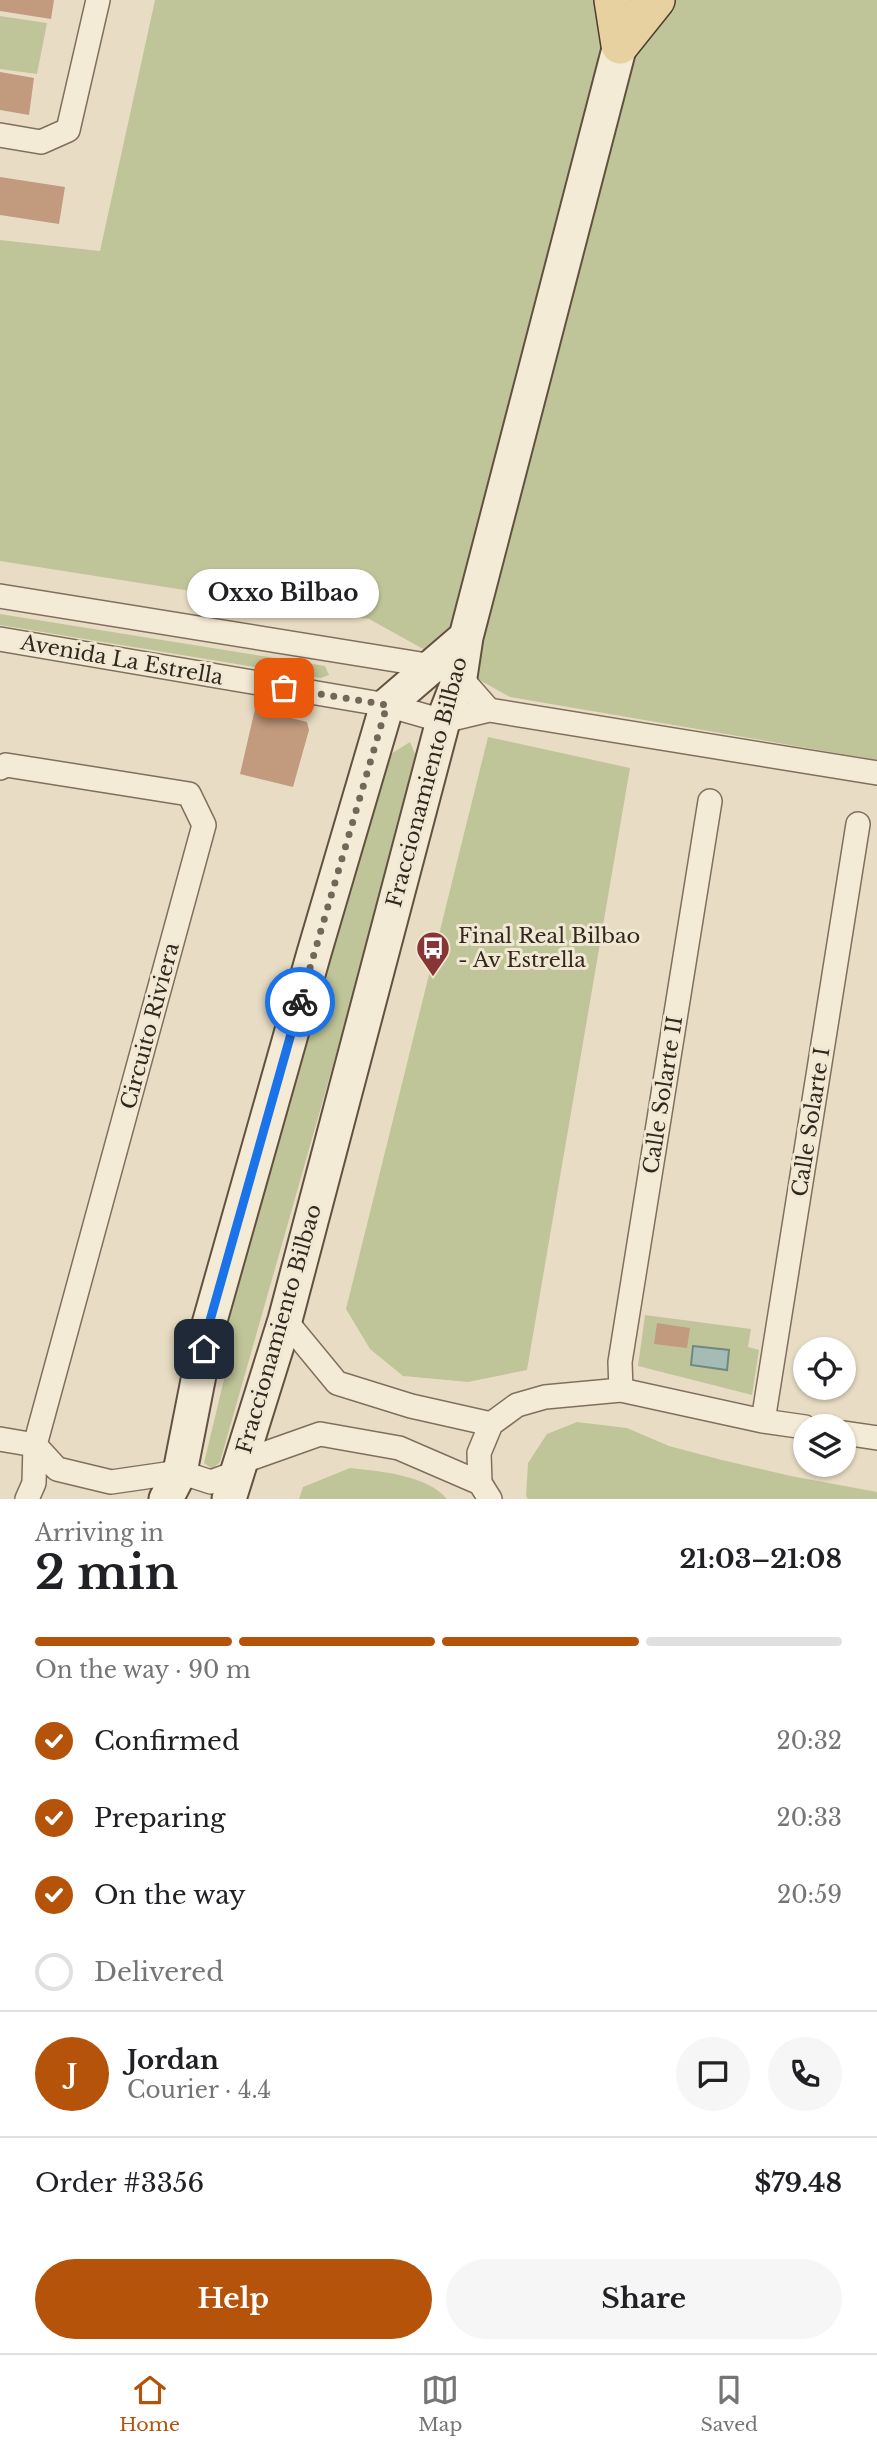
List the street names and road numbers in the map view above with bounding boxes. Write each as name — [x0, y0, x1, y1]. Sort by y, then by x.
street label: Avenida La Estrella — [18, 629, 226, 691]
street label: Fraccionamiento Bilbao — [381, 654, 473, 910]
street label: Circuito Riviera — [115, 940, 185, 1112]
street label: Calle Solarte II — [638, 1014, 688, 1176]
street label: Calle Solarte I — [786, 1046, 836, 1198]
street label: Fraccionamiento Bilbao — [231, 1201, 327, 1457]

